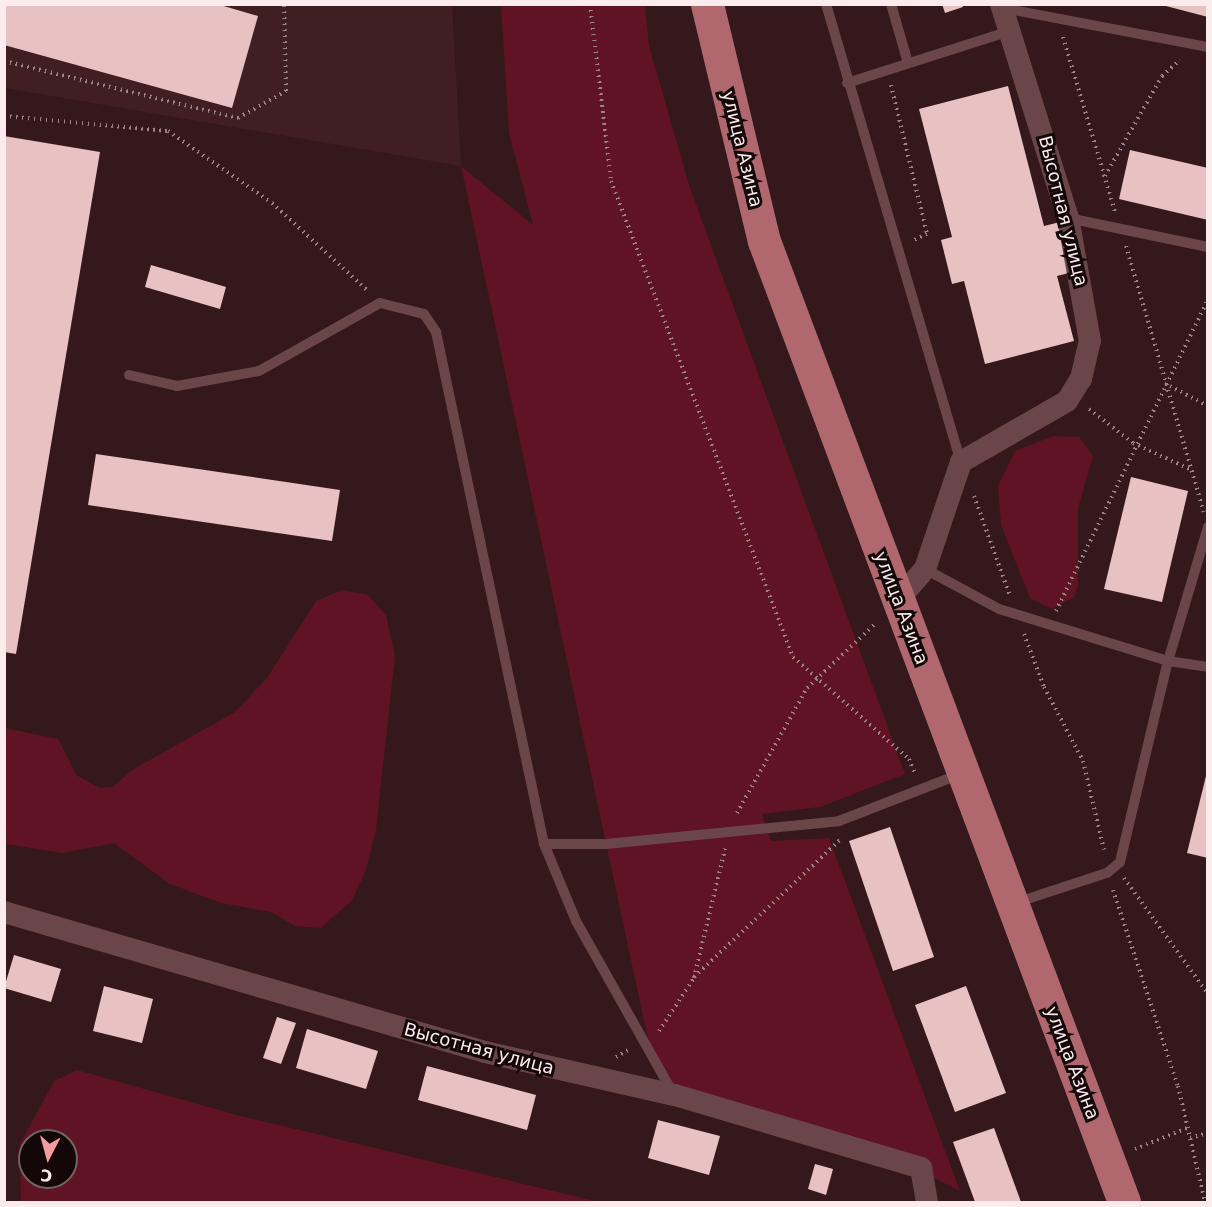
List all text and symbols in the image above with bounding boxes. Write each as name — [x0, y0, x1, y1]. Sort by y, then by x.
street label: улица Азина — [717, 89, 767, 209]
street label: Высотная улица — [1034, 133, 1092, 289]
street label: улица Азина — [870, 548, 932, 668]
street label: улица Азина — [1041, 1003, 1103, 1123]
street label: Высотная улица — [402, 1019, 556, 1079]
north arrow — [18, 1129, 78, 1189]
text: С — [39, 1165, 53, 1185]

